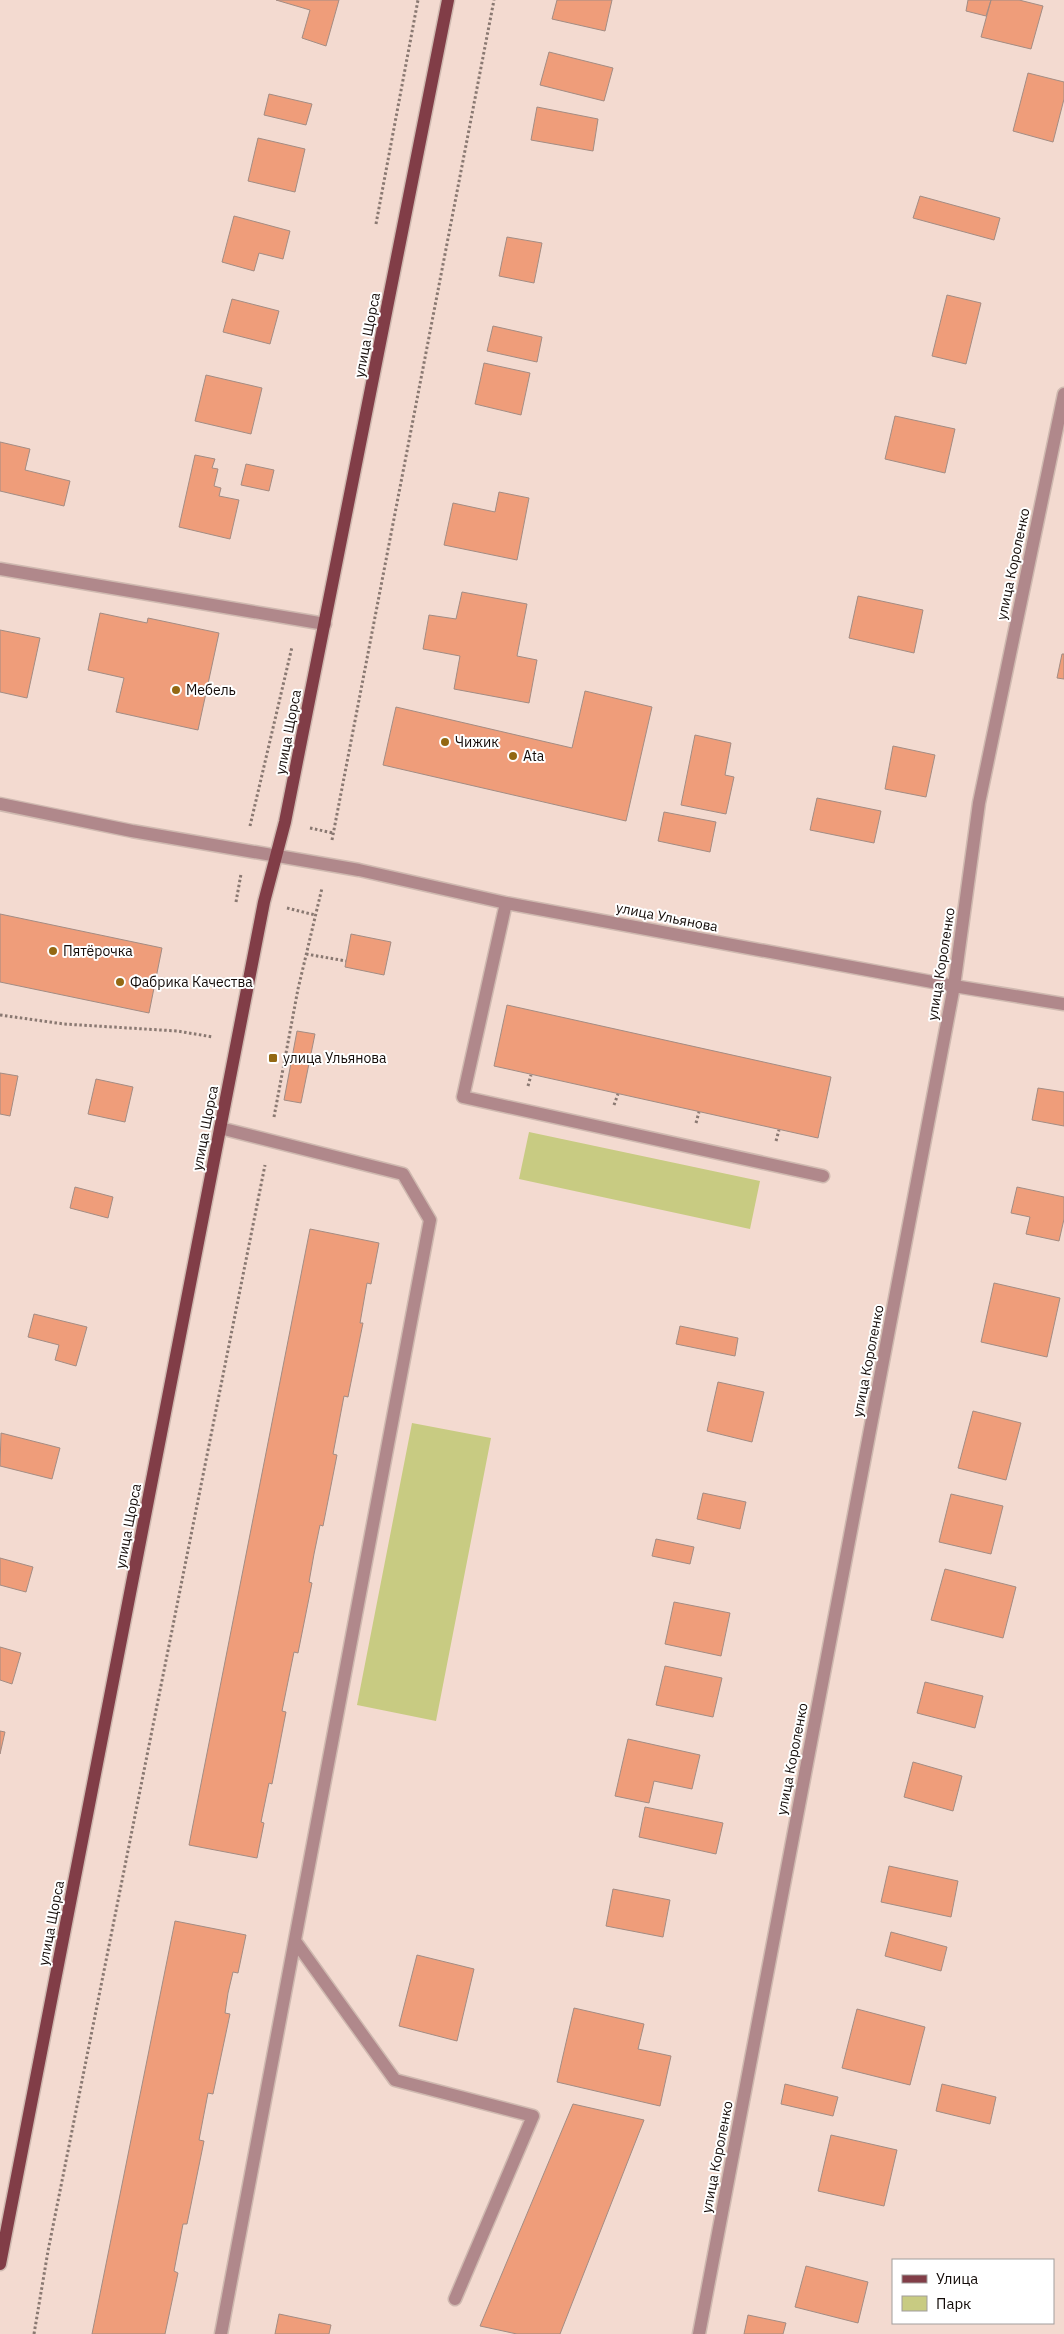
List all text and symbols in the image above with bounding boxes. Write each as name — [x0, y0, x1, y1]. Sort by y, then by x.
street label: улица Щорса — [350, 290, 384, 379]
street label: улица Короленко — [992, 506, 1034, 622]
place label: Мебель — [186, 681, 236, 699]
marker: Мебель — [170, 684, 182, 696]
street label: улица Щорса — [271, 687, 305, 776]
place label: Чижик — [455, 733, 499, 751]
marker: Чижик — [439, 736, 451, 748]
place label: Ata — [523, 747, 545, 765]
marker: Ata — [507, 750, 519, 762]
street label: улица Ульянова — [614, 898, 720, 936]
street label: улица Короленко — [923, 906, 959, 1022]
place label: Пятёрочка — [63, 942, 133, 960]
marker: Пятёрочка — [47, 945, 59, 957]
place label: Фабрика Качества — [130, 973, 253, 991]
marker: Фабрика Качества — [114, 976, 126, 988]
place label: улица Ульянова — [283, 1049, 387, 1067]
marker: улица Ульянова — [267, 1052, 279, 1064]
street label: улица Щорса — [188, 1083, 222, 1172]
street label: улица Короленко — [848, 1303, 888, 1419]
street label: улица Щорса — [111, 1481, 145, 1570]
street label: улица Короленко — [772, 1701, 812, 1817]
street label: улица Щорса — [34, 1878, 68, 1967]
street label: улица Короленко — [697, 2099, 737, 2215]
legend — [892, 2259, 1054, 2324]
text: Улица — [936, 2269, 978, 2288]
text: Парк — [936, 2294, 971, 2313]

